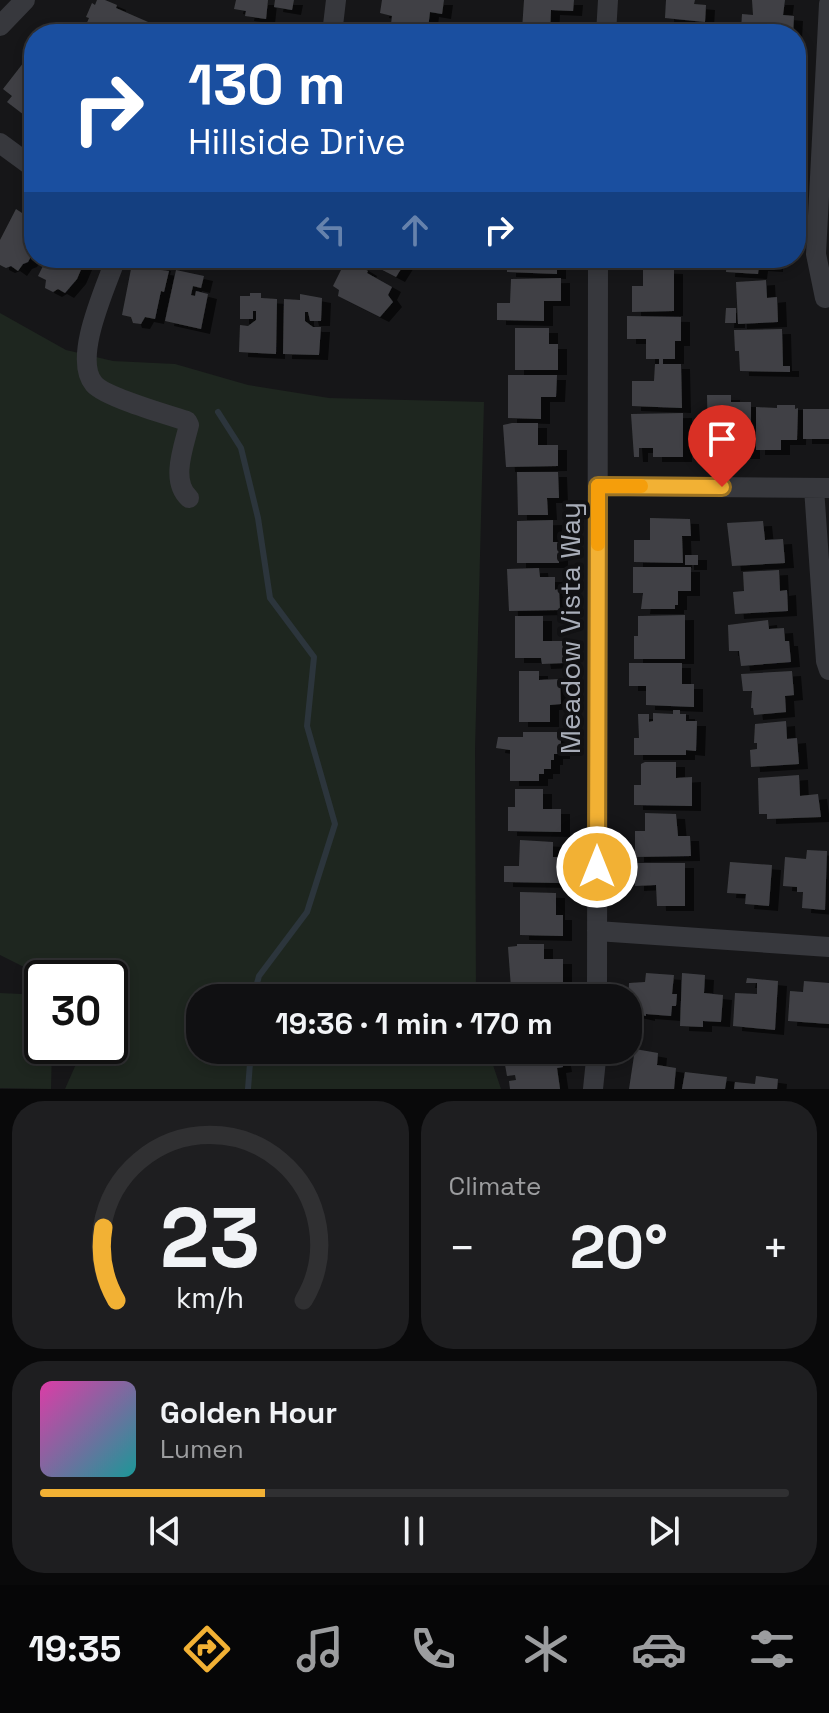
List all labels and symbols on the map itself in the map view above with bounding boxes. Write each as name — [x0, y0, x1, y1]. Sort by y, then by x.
pin — [688, 405, 756, 487]
street label: Meadow Vista Way — [552, 502, 588, 754]
position arrow — [555, 825, 639, 909]
speed limit sign: 30 — [24, 960, 128, 1064]

